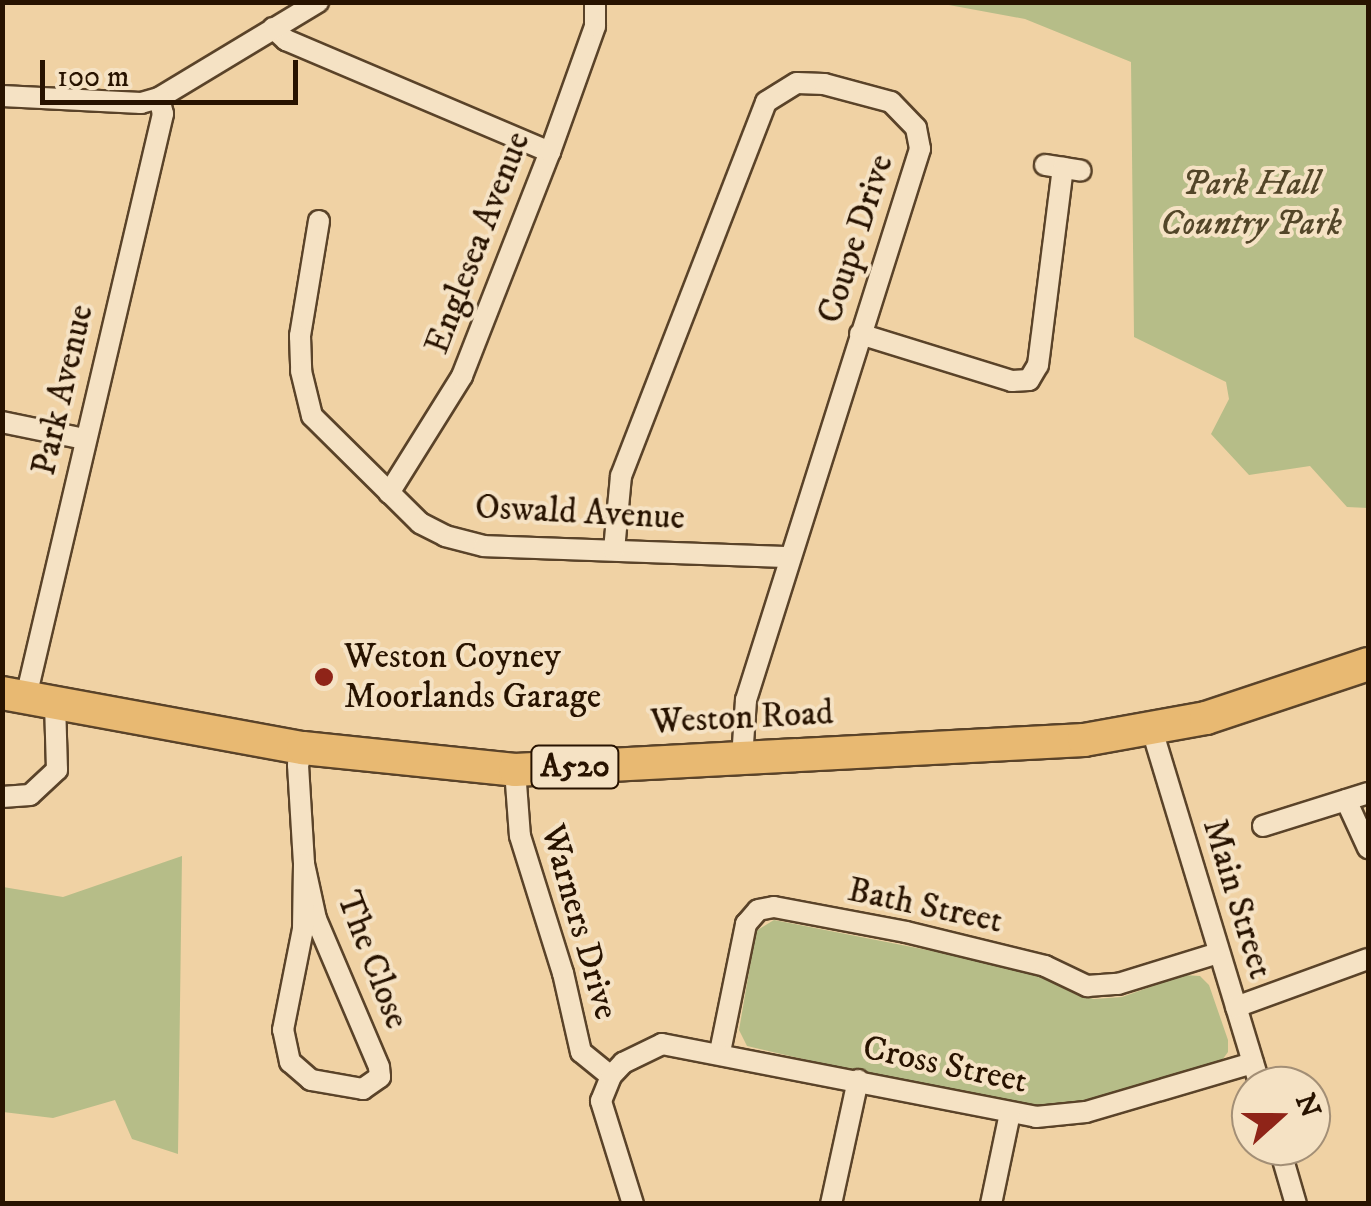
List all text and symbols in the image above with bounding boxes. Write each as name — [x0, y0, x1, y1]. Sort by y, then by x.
scale bar — [45, 40, 302, 102]
text: 100 m — [57, 59, 129, 96]
street label: Englesea Avenue — [416, 126, 540, 360]
street label: Coupe Drive — [809, 149, 903, 329]
park label: Park Hall Country Park — [1160, 163, 1342, 245]
street label: Park Avenue — [23, 301, 103, 479]
street label: Oswald Avenue — [474, 487, 686, 539]
place label: Weston Coyney Moorlands Garage — [344, 636, 601, 718]
marker: Weston Coyney Moorlands Garage — [313, 666, 335, 688]
street label: Weston Road — [649, 692, 835, 744]
road number: A520 — [530, 740, 620, 794]
street label: Main Street — [1193, 814, 1281, 984]
street label: Warners Drive — [531, 820, 627, 1024]
street label: Bath Street — [844, 869, 1006, 943]
street label: The Close — [327, 885, 417, 1035]
street label: Cross Street — [859, 1027, 1031, 1103]
north arrow — [1231, 1066, 1331, 1166]
text: N — [1287, 1089, 1328, 1123]

